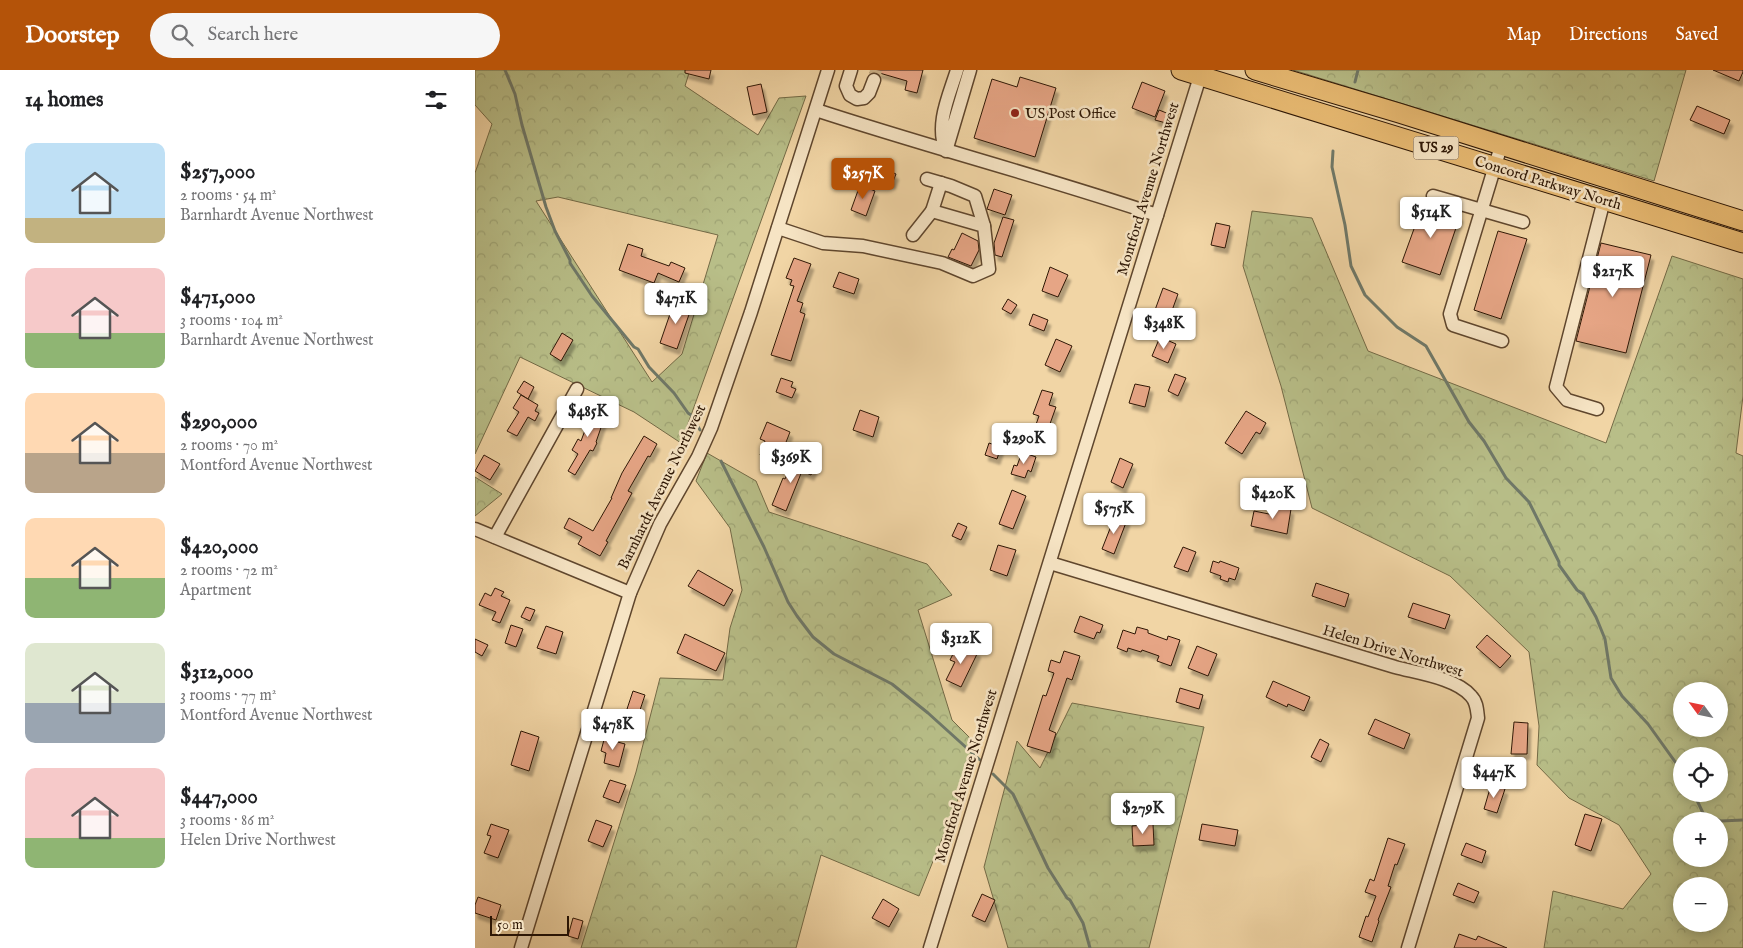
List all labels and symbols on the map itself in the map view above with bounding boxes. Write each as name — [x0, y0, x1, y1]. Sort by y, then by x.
street label: Montford Avenue Northwest — [1113, 100, 1183, 278]
place label: US Post Office — [1025, 104, 1116, 123]
marker: US Post Office — [1009, 107, 1021, 119]
road number: US 29 — [1413, 136, 1459, 160]
street label: Concord Parkway North — [1472, 152, 1624, 214]
pin: $257K — [828, 158, 898, 200]
pin: $514K — [1396, 196, 1466, 239]
pin: $217K — [1578, 256, 1648, 298]
pin: $471K — [641, 282, 711, 325]
pin: $348K — [1129, 308, 1199, 350]
pin: $485K — [553, 396, 623, 438]
street label: Barnhardt Avenue Northwest — [614, 401, 710, 573]
pin: $290K — [989, 422, 1059, 465]
pin: $369K — [756, 442, 826, 484]
pin: $420K — [1238, 478, 1308, 520]
pin: $575K — [1079, 492, 1149, 535]
street label: Helen Drive Northwest — [1320, 621, 1466, 681]
pin: $312K — [926, 622, 996, 665]
north arrow — [1673, 682, 1727, 738]
street label: Montford Avenue Northwest — [931, 687, 1001, 865]
pin: $478K — [578, 708, 648, 751]
pin: $447K — [1459, 756, 1529, 799]
pin: $279K — [1108, 792, 1178, 835]
scale bar — [490, 913, 569, 936]

